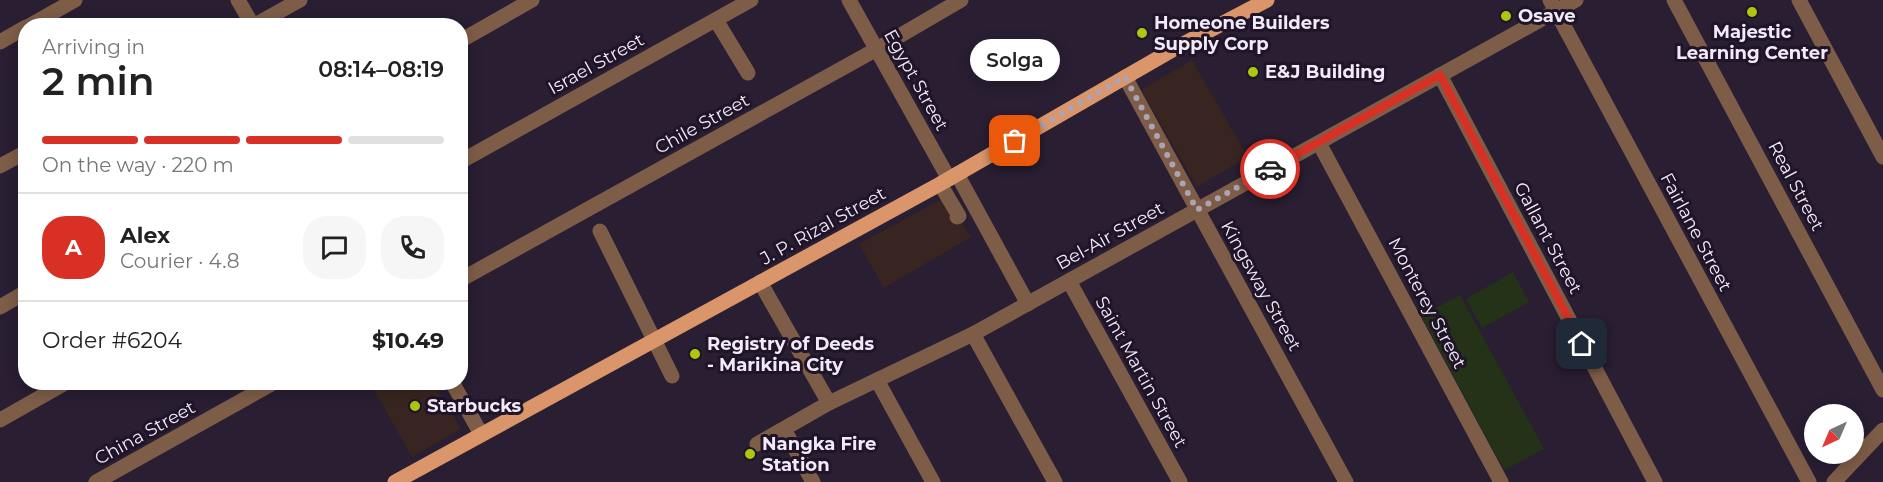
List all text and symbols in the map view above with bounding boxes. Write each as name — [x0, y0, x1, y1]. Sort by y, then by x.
place label: Osave — [1518, 5, 1576, 27]
marker: Majestic Learning Center — [1745, 5, 1759, 19]
marker: Osave — [1499, 9, 1513, 23]
place label: Homeone Builders Supply Corp — [1154, 12, 1330, 55]
place label: Majestic Learning Center — [1676, 21, 1828, 64]
street label: Egypt Street — [879, 25, 953, 135]
marker: Homeone Builders Supply Corp — [1135, 26, 1149, 40]
street label: Israel Street — [544, 29, 648, 99]
text: Arriving in — [42, 35, 145, 59]
callout: Solga — [970, 39, 1060, 81]
text: Solga — [986, 48, 1044, 72]
text: 08:14–08:19 — [318, 56, 444, 83]
text: 2 min — [42, 57, 155, 105]
place label: E&J Building — [1265, 61, 1385, 83]
marker: E&J Building — [1246, 65, 1260, 79]
street label: Chile Street — [651, 89, 753, 159]
pin — [989, 115, 1040, 166]
icon: bag — [998, 124, 1031, 157]
street label: Real Street — [1763, 137, 1829, 235]
courier — [1240, 139, 1300, 199]
text: On the way · 220 m — [42, 153, 234, 177]
icon: car — [1254, 153, 1287, 186]
street label: Fairlane Street — [1655, 169, 1737, 295]
street label: Gallant Street — [1509, 178, 1587, 298]
street label: J. P. Rizal Street — [756, 182, 890, 270]
street label: Bel-Air Street — [1052, 197, 1168, 275]
button: chat — [303, 216, 366, 279]
button: phone — [381, 216, 444, 279]
street label: Kingsway Street — [1216, 217, 1306, 355]
text: Alex — [120, 222, 170, 249]
text: A — [65, 234, 82, 261]
street label: Monterey Street — [1383, 234, 1471, 372]
text: Courier · 4.8 — [120, 249, 239, 273]
street label: Saint Martin Street — [1090, 293, 1192, 451]
pin — [1556, 318, 1607, 369]
text: Order #6204 — [42, 327, 182, 354]
text: $10.49 — [372, 327, 444, 354]
icon: home — [1565, 327, 1598, 360]
place label: Registry of Deeds - Marikina City — [707, 333, 874, 376]
marker: Registry of Deeds - Marikina City — [688, 347, 702, 361]
place label: Starbucks — [427, 395, 522, 417]
street label: China Street — [91, 396, 199, 470]
marker: Starbucks — [408, 399, 422, 413]
north arrow — [1804, 404, 1864, 464]
map controls — [1804, 404, 1864, 464]
place label: Nangka Fire Station — [762, 433, 876, 476]
marker: Nangka Fire Station — [743, 447, 757, 461]

